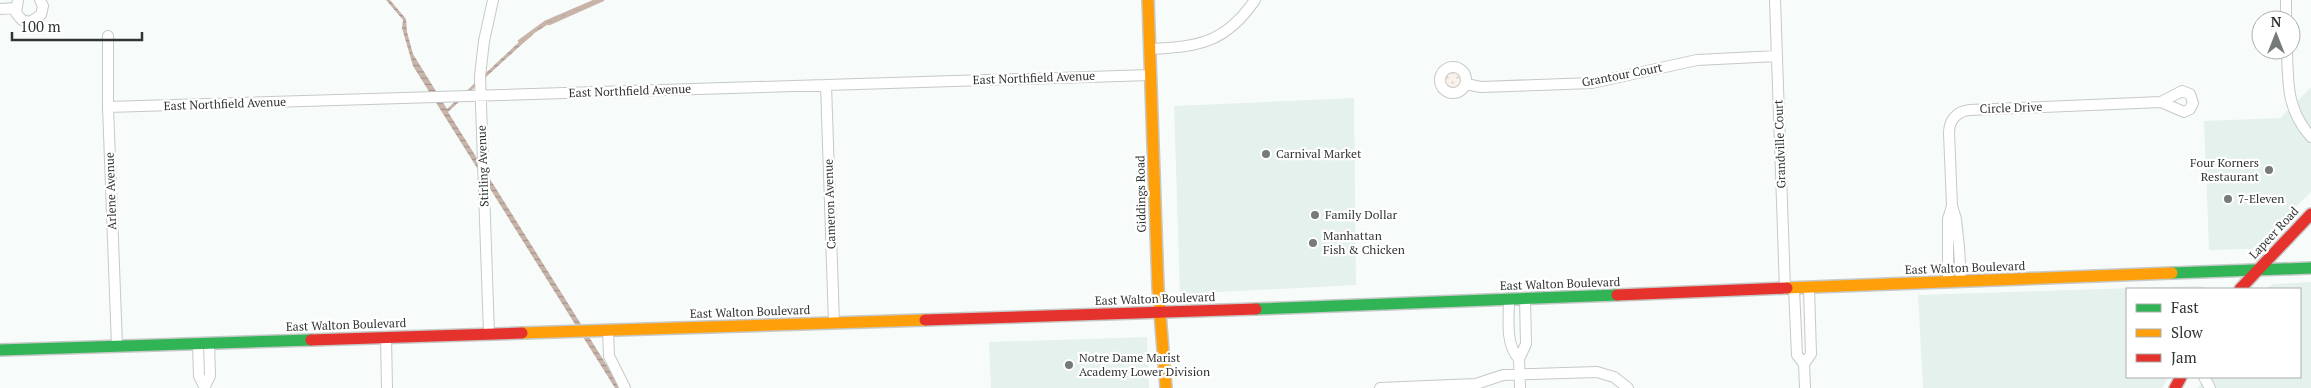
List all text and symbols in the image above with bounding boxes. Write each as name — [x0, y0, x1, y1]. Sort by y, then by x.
scale bar — [12, 10, 142, 42]
north arrow — [2251, 10, 2301, 60]
text: N — [2271, 12, 2282, 31]
text: 100 m — [20, 16, 61, 36]
street label: Grantour Court — [1580, 59, 1664, 90]
street label: East Northfield Avenue — [972, 68, 1096, 87]
street label: East Northfield Avenue — [568, 81, 692, 100]
street label: East Northfield Avenue — [163, 94, 287, 113]
street label: Grandville Court — [1770, 99, 1789, 189]
street label: Circle Drive — [1979, 99, 2043, 116]
street label: Stirling Avenue — [474, 125, 491, 207]
place label: Carnival Market — [1276, 146, 1362, 161]
marker: Carnival Market — [1260, 148, 1272, 160]
street label: Arlene Avenue — [102, 152, 119, 230]
street label: Giddings Road — [1132, 155, 1149, 233]
place label: Four Korners Restaurant — [2190, 155, 2260, 184]
street label: Cameron Avenue — [820, 159, 839, 250]
marker: Four Korners Restaurant — [2263, 164, 2275, 176]
place label: 7-Eleven — [2238, 191, 2284, 206]
marker: 7-Eleven — [2222, 193, 2234, 205]
street label: Lapeer Road — [2246, 203, 2302, 262]
place label: Family Dollar — [1325, 207, 1398, 222]
marker: Family Dollar — [1309, 209, 1321, 221]
place label: Manhattan Fish & Chicken — [1323, 228, 1405, 257]
marker: Manhattan Fish & Chicken — [1307, 237, 1319, 249]
street label: East Walton Boulevard — [1904, 258, 2026, 277]
street label: East Walton Boulevard — [1499, 274, 1621, 293]
legend — [2126, 288, 2301, 378]
street label: East Walton Boulevard — [1094, 289, 1216, 308]
text: Fast — [2171, 297, 2199, 317]
street label: East Walton Boulevard — [689, 302, 811, 321]
street label: East Walton Boulevard — [285, 315, 407, 334]
text: Slow — [2171, 322, 2204, 342]
text: Jam — [2171, 347, 2197, 367]
place label: Notre Dame Marist Academy Lower Division — [1079, 350, 1210, 379]
marker: Notre Dame Marist Academy Lower Division — [1063, 359, 1075, 371]

